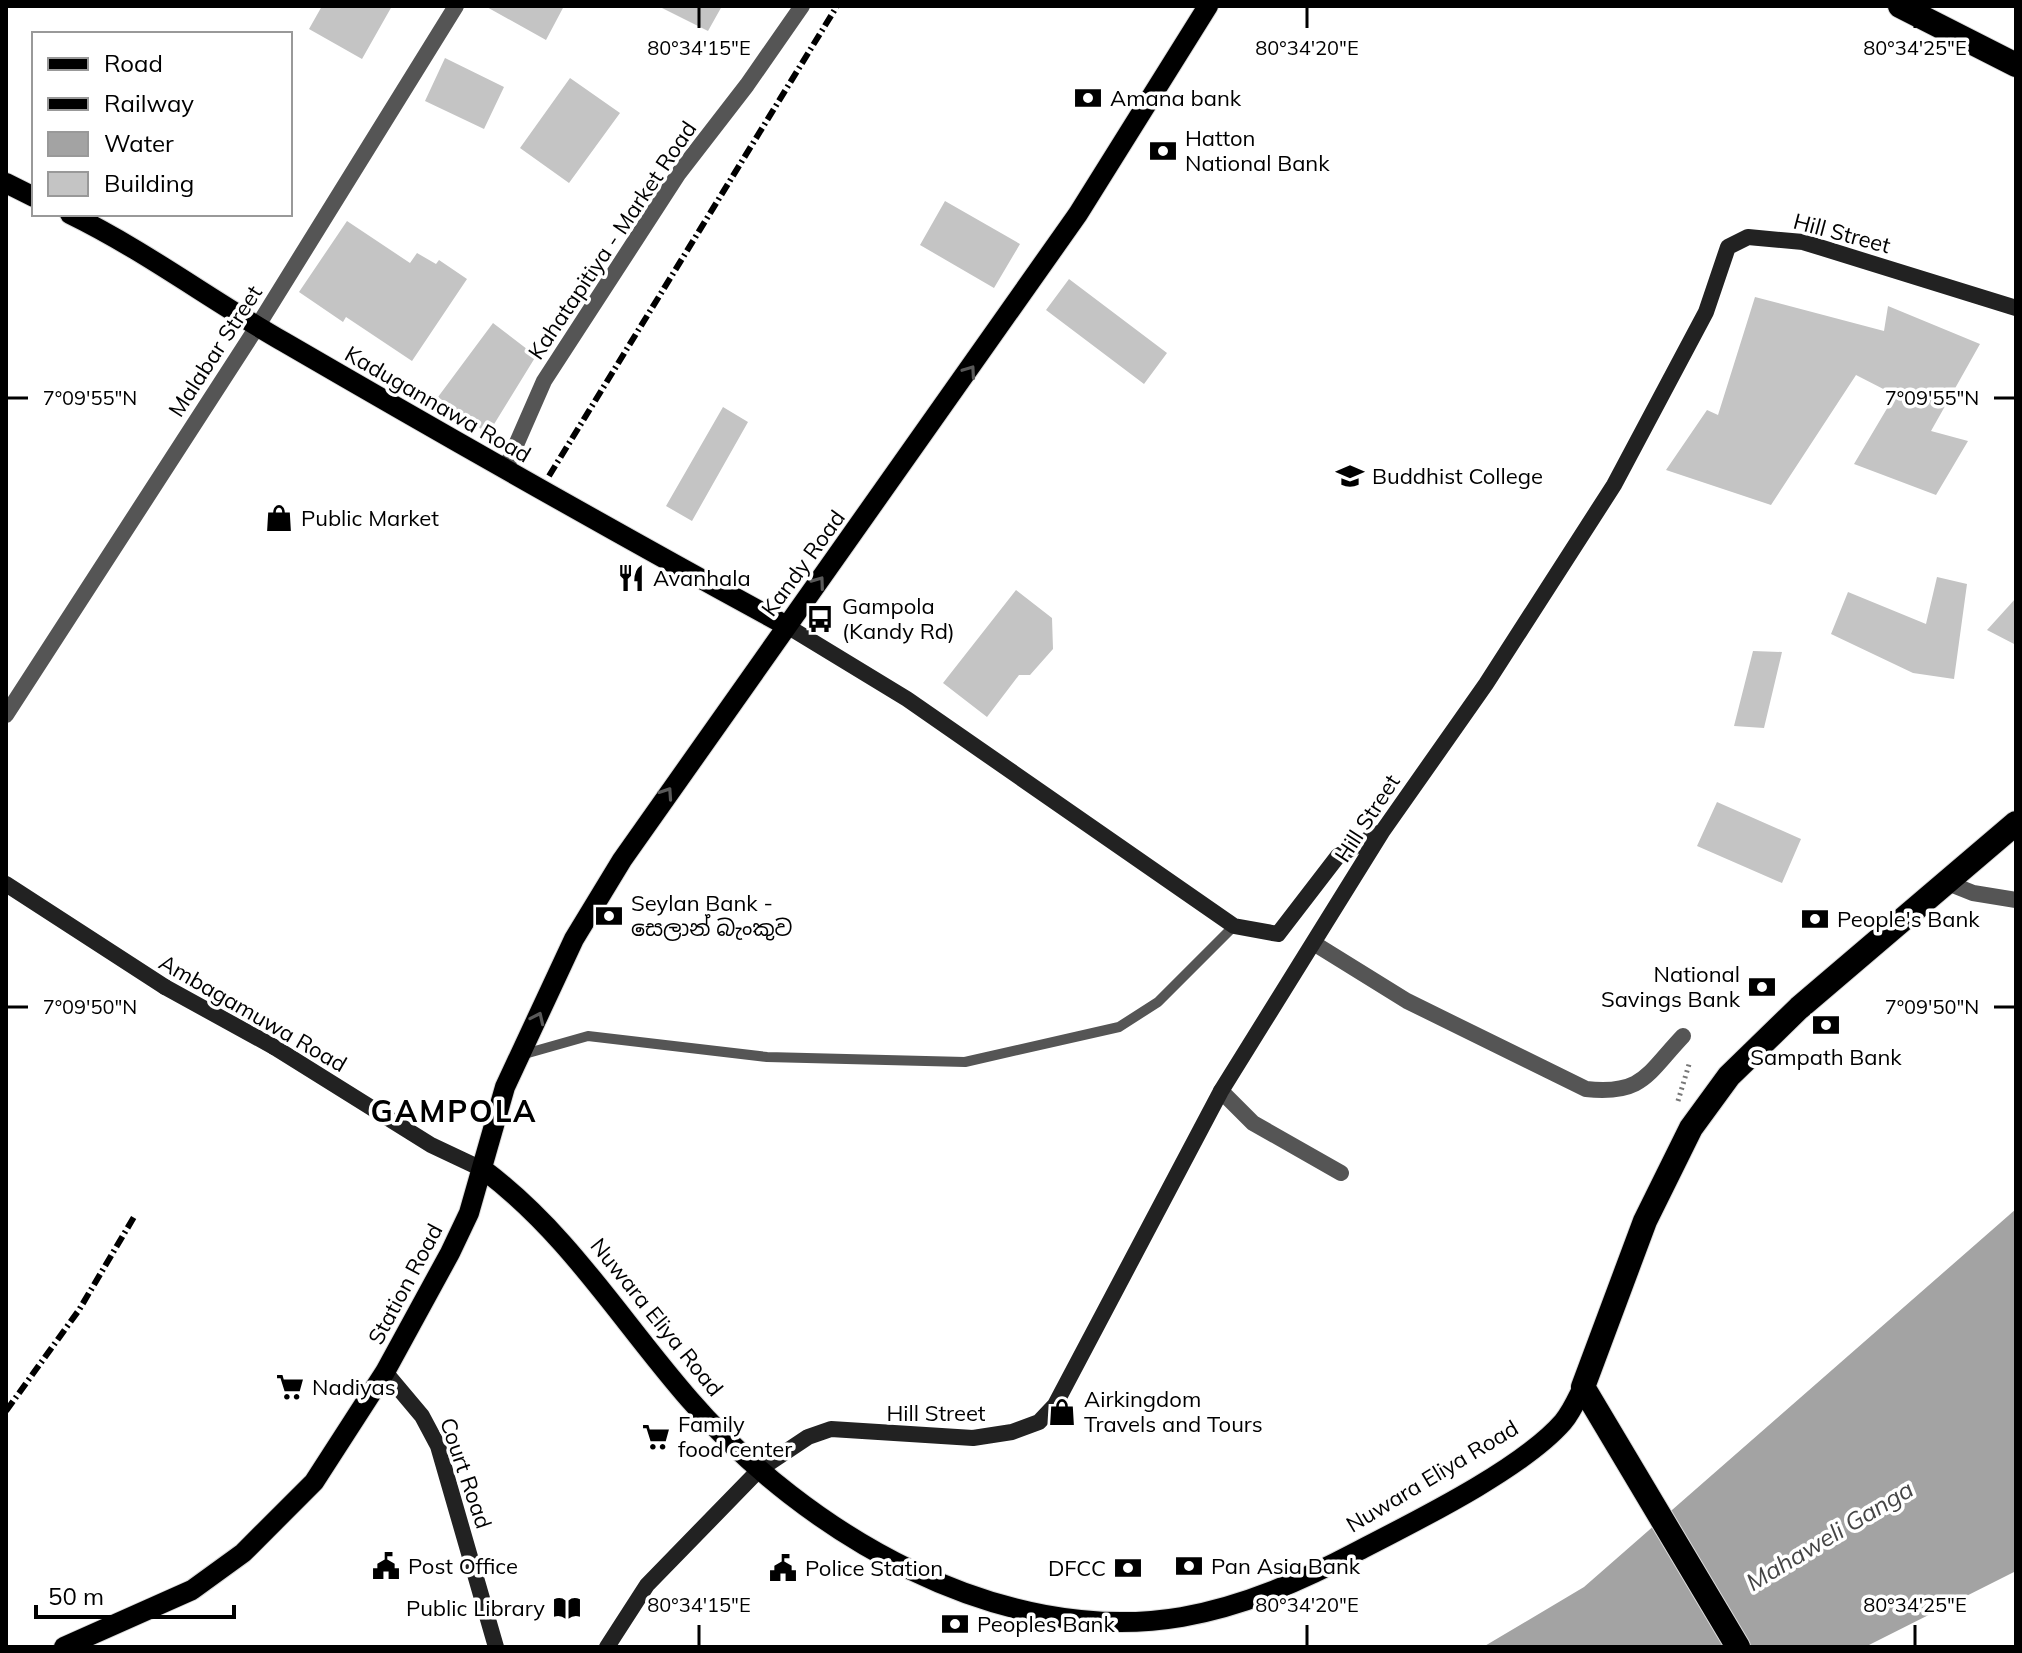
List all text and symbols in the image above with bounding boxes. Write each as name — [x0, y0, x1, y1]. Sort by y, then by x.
legend — [32, 32, 292, 216]
text: 80°34'15"E — [647, 35, 751, 60]
text: 80°34'20"E — [1255, 35, 1359, 60]
text: 80°34'25"E — [1863, 35, 1967, 60]
text: Road — [104, 48, 163, 78]
bank icon: Amana bank — [1073, 83, 1103, 113]
place label: Amana bank — [1110, 84, 1242, 112]
text: Railway — [104, 88, 194, 118]
street label: Kahatapitiya - Market Road — [522, 115, 702, 365]
place label: Hatton National Bank — [1185, 124, 1330, 177]
text: Water — [104, 128, 174, 158]
bank icon: Hatton National Bank — [1148, 136, 1178, 166]
text: Building — [104, 168, 194, 198]
street label: Hill Street — [1790, 207, 1894, 259]
street label: Malabar Street — [162, 280, 268, 422]
street label: Kadugannawa Road — [340, 339, 536, 469]
one-way arrow — [960, 365, 975, 379]
text: 7°09'55"N — [43, 385, 137, 410]
text: 7°09'55"N — [1885, 385, 1979, 410]
school or university icon: Buddhist College — [1335, 461, 1365, 491]
place label: Buddhist College — [1372, 462, 1543, 490]
shop icon: Public Market — [264, 503, 294, 533]
place label: Public Market — [301, 504, 439, 532]
street label: Kandy Road — [755, 504, 851, 622]
restaurant icon: Avanhala — [616, 563, 646, 593]
place label: Avanhala — [653, 564, 751, 592]
one-way arrow — [809, 577, 824, 591]
place label: Gampola (Kandy Rd) — [842, 592, 955, 645]
bus stop icon: Gampola (Kandy Rd) — [805, 604, 835, 634]
street label: Hill Street — [1328, 769, 1406, 867]
one-way arrow — [657, 788, 672, 802]
place label: Seylan Bank - සෙලාන් බැංකුව — [631, 889, 793, 942]
bank icon: Seylan Bank - සෙලාන් බැංකුව — [594, 901, 624, 931]
bank icon: People's Bank — [1800, 904, 1830, 934]
place label: People's Bank — [1837, 905, 1980, 933]
street label: Ambagamuwa Road — [154, 948, 352, 1078]
place label: National Savings Bank — [1601, 960, 1741, 1013]
bank icon: National Savings Bank — [1747, 972, 1777, 1002]
text: 7°09'50"N — [43, 994, 137, 1019]
text: 7°09'50"N — [1885, 994, 1979, 1019]
bank icon: Sampath Bank — [1811, 1010, 1841, 1040]
one-way arrow — [528, 1012, 544, 1027]
place label: Sampath Bank — [1750, 1043, 1902, 1071]
district label: GAMPOLA — [370, 1092, 538, 1130]
street label: Station Road — [362, 1219, 448, 1349]
street label: Nuwara Eliya Road — [585, 1232, 729, 1402]
supermarket icon: Nadiyas — [275, 1372, 305, 1402]
place label: Nadiyas — [312, 1373, 396, 1401]
place label: Airkingdom Travels and Tours — [1084, 1385, 1263, 1438]
shop icon: Airkingdom Travels and Tours — [1047, 1397, 1077, 1427]
street label: Hill Street — [886, 1399, 986, 1427]
place label: Family food center — [678, 1410, 792, 1463]
street label: Court Road — [434, 1414, 498, 1532]
street label: Nuwara Eliya Road — [1341, 1414, 1523, 1538]
supermarket icon: Family food center — [641, 1422, 671, 1452]
water label: Mahaweli Ganga — [1740, 1473, 1918, 1597]
public building icon: Post Office — [371, 1551, 401, 1581]
bank icon: Pan Asia Bank — [1174, 1551, 1204, 1581]
place label: Post Office — [408, 1552, 518, 1580]
place label: Pan Asia Bank — [1211, 1552, 1361, 1580]
public building icon: Police Station — [768, 1553, 798, 1583]
bank icon: DFCC — [1113, 1553, 1143, 1583]
place label: Police Station — [805, 1554, 943, 1582]
place label: DFCC — [1048, 1554, 1106, 1582]
scale bar — [36, 1569, 234, 1619]
text: 50 m — [48, 1581, 104, 1611]
text: 80°34'15"E — [647, 1592, 751, 1617]
text: 80°34'20"E — [1255, 1592, 1359, 1617]
text: 80°34'25"E — [1863, 1592, 1967, 1617]
library icon: Public Library — [552, 1593, 582, 1623]
place label: Public Library — [406, 1594, 545, 1622]
bank icon: Peoples Bank — [940, 1609, 970, 1639]
place label: Peoples Bank — [977, 1610, 1115, 1638]

